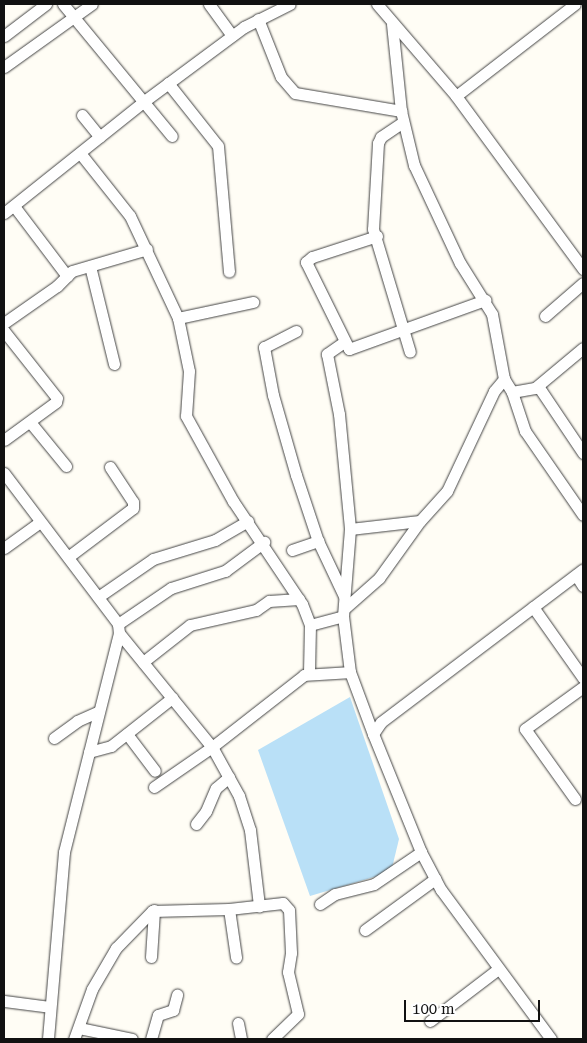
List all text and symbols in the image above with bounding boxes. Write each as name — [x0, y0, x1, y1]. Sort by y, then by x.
scale bar — [407, 990, 543, 1022]
text: 100 m — [412, 1000, 455, 1018]

